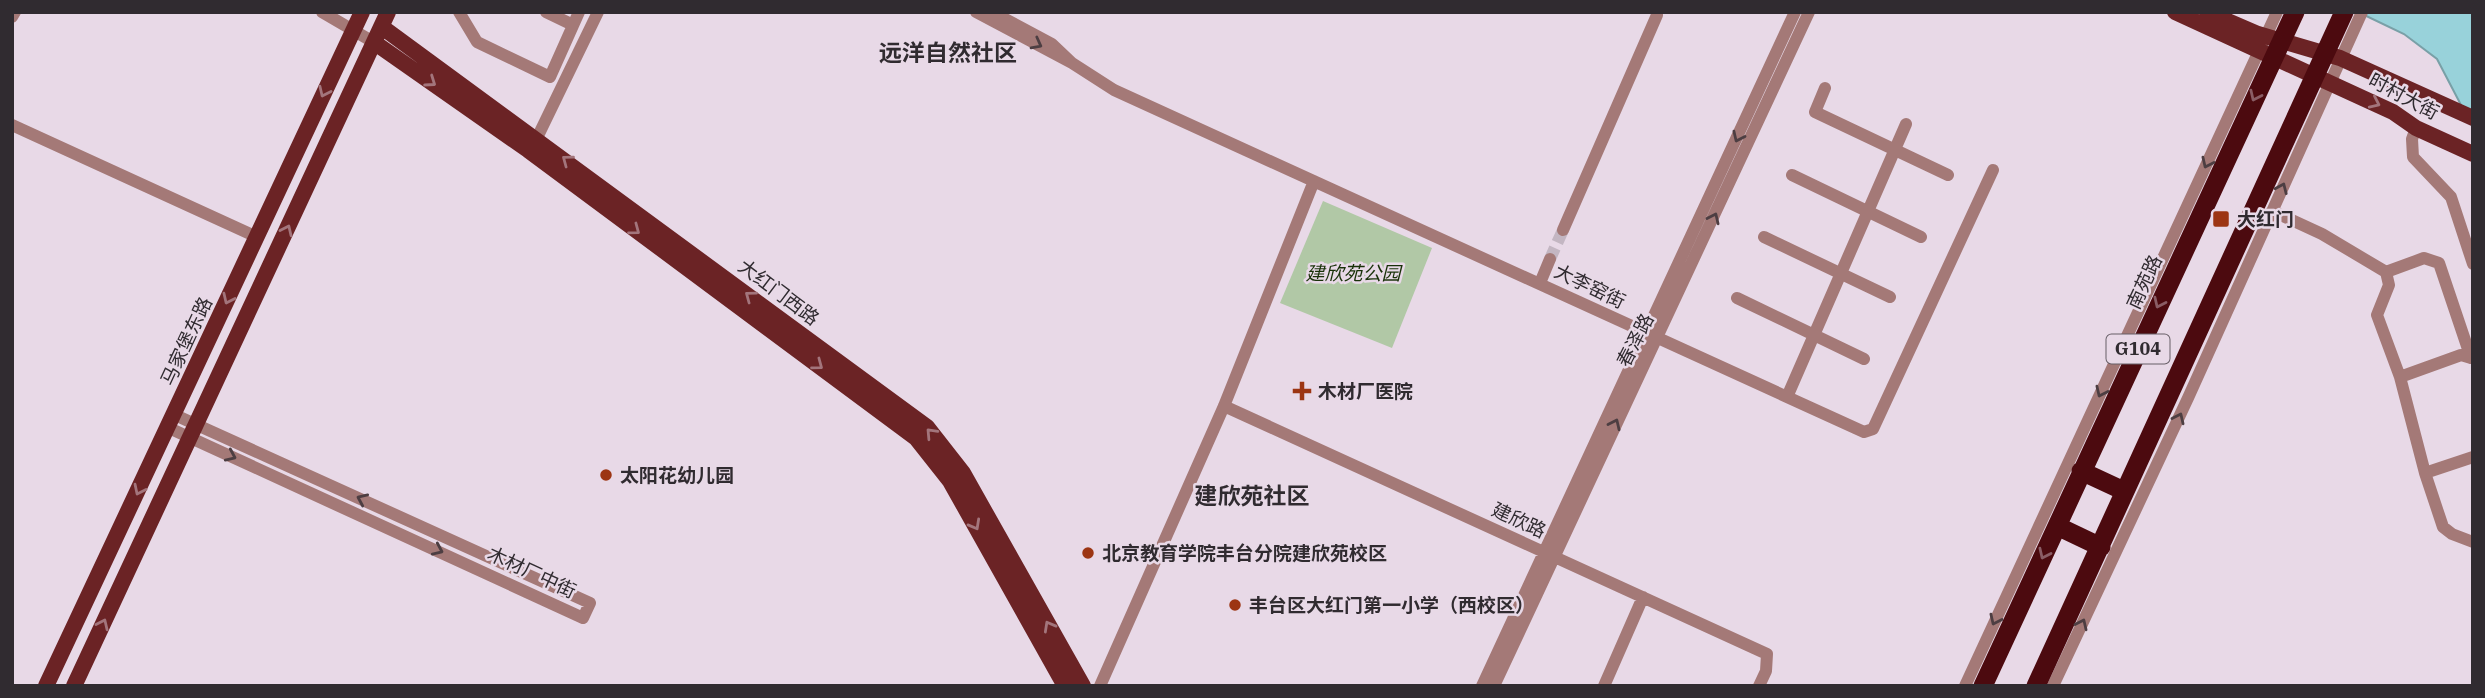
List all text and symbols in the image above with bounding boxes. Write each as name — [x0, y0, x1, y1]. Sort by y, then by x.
one-way arrow — [1029, 36, 1042, 49]
district label: 远洋自然社区 — [879, 37, 1017, 67]
street label: 时村大街 — [2365, 68, 2443, 124]
one-way arrow — [423, 74, 436, 86]
one-way arrow — [319, 85, 333, 98]
one-way arrow — [2250, 89, 2264, 101]
one-way arrow — [2368, 95, 2380, 109]
one-way arrow — [1732, 130, 1746, 142]
one-way arrow — [562, 156, 575, 169]
one-way arrow — [2201, 156, 2215, 168]
one-way arrow — [2274, 183, 2288, 196]
place label: 大红门 — [2237, 207, 2294, 231]
marker: 大红门 — [2211, 209, 2231, 229]
one-way arrow — [1705, 213, 1719, 226]
one-way arrow — [627, 221, 640, 234]
one-way arrow — [279, 225, 293, 237]
street label: 南苑路 — [2121, 251, 2167, 313]
street label: 大红门西路 — [734, 254, 824, 330]
street label: 大李窑街 — [1551, 259, 1629, 313]
park label: 建欣苑公园 — [1305, 261, 1403, 285]
one-way arrow — [745, 291, 757, 304]
one-way arrow — [222, 292, 236, 304]
street label: 马家堡东路 — [155, 293, 217, 389]
one-way arrow — [2154, 295, 2168, 308]
street label: 春泽路 — [1611, 309, 1659, 371]
road number: G104 — [2106, 334, 2170, 363]
one-way arrow — [810, 357, 823, 370]
place label: 木材厂医院 — [1318, 379, 1413, 403]
marker: 木材厂医院 — [1292, 381, 1312, 401]
one-way arrow — [2095, 385, 2109, 397]
one-way arrow — [2170, 413, 2184, 425]
one-way arrow — [1607, 419, 1621, 431]
one-way arrow — [927, 428, 939, 441]
one-way arrow — [224, 448, 236, 462]
place label: 太阳花幼儿园 — [620, 463, 734, 487]
marker: 太阳花幼儿园 — [598, 467, 614, 483]
district label: 建欣苑社区 — [1195, 480, 1310, 510]
one-way arrow — [133, 483, 147, 495]
one-way arrow — [356, 493, 369, 507]
street label: 建欣路 — [1488, 497, 1550, 543]
one-way arrow — [967, 518, 980, 530]
street label: 木材厂中街 — [484, 541, 580, 603]
place label: 北京教育学院丰台分院建欣苑校区 — [1102, 541, 1387, 565]
one-way arrow — [431, 542, 443, 556]
marker: 北京教育学院丰台分院建欣苑校区 — [1080, 545, 1096, 561]
one-way arrow — [2039, 547, 2053, 559]
place label: 丰台区大红门第一小学（西校区） — [1249, 593, 1534, 617]
marker: 丰台区大红门第一小学（西校区） — [1227, 597, 1243, 613]
one-way arrow — [1990, 613, 2004, 626]
one-way arrow — [95, 619, 109, 631]
one-way arrow — [2074, 619, 2088, 631]
one-way arrow — [1044, 621, 1057, 634]

